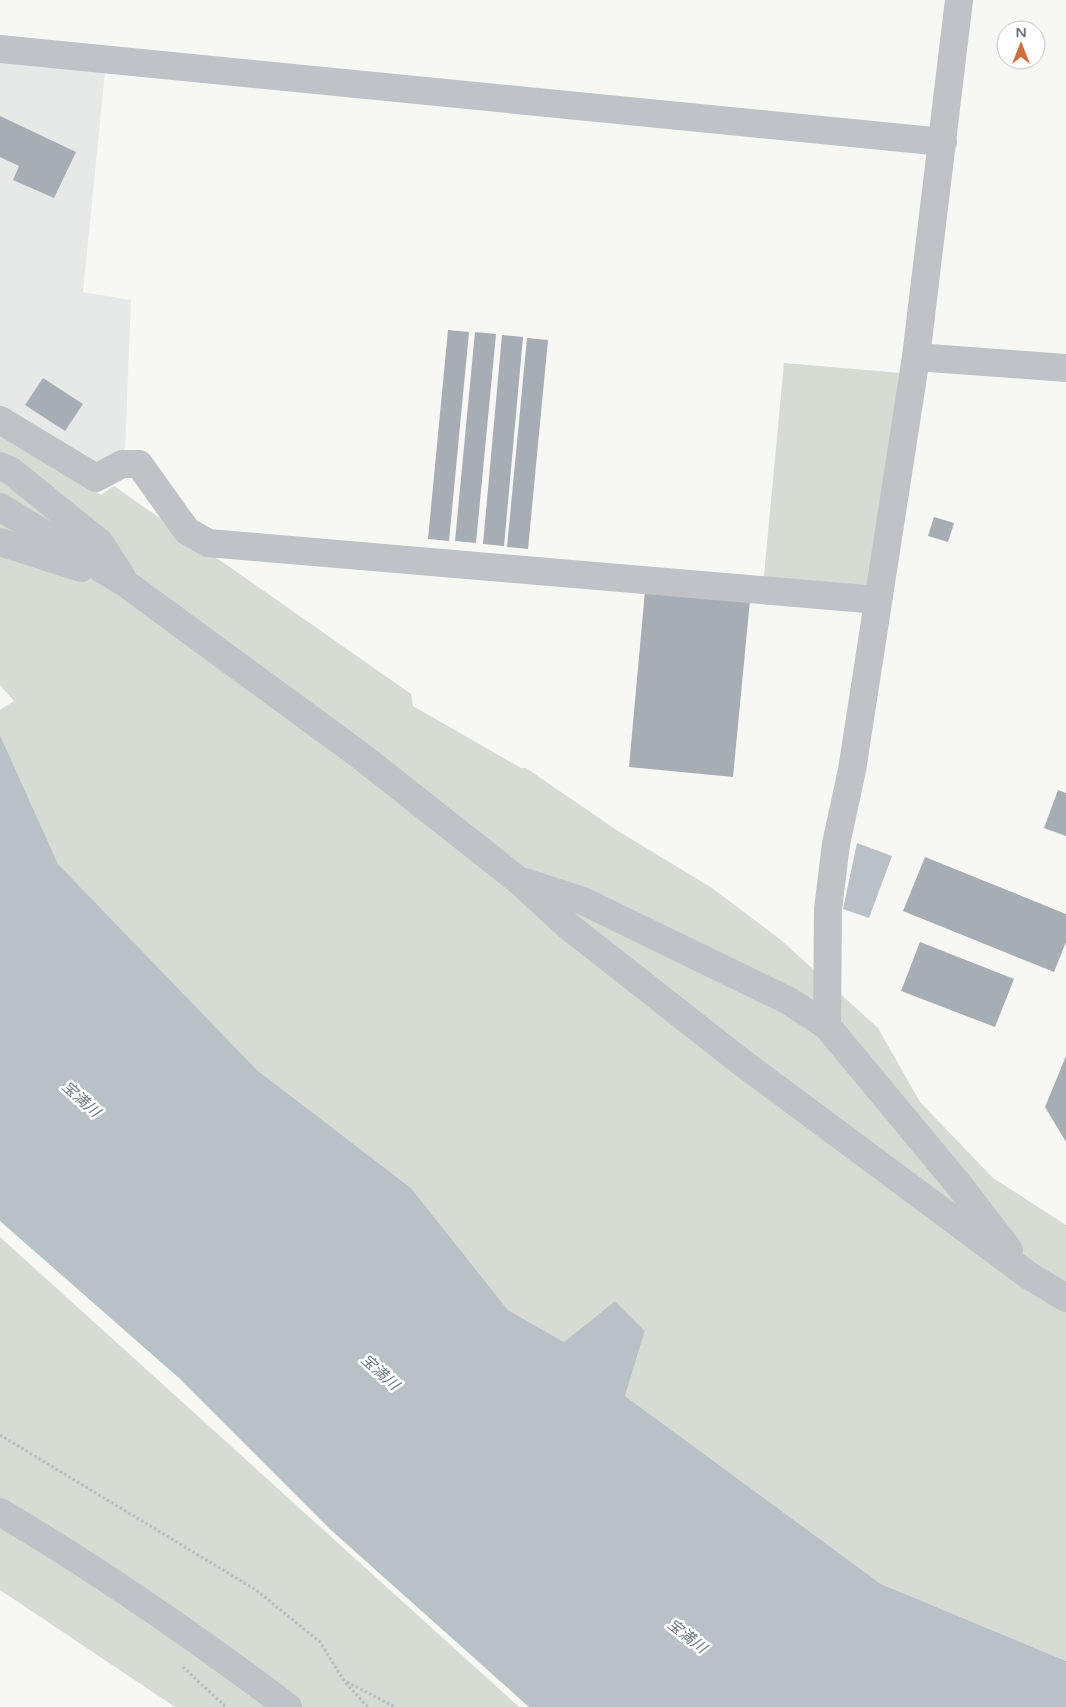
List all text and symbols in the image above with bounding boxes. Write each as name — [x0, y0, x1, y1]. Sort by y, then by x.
north arrow — [996, 20, 1046, 70]
text: N — [1015, 24, 1027, 41]
water label: 宝満川 — [58, 1077, 105, 1122]
water label: 宝満川 — [357, 1350, 404, 1395]
water label: 宝満川 — [664, 1615, 712, 1658]

